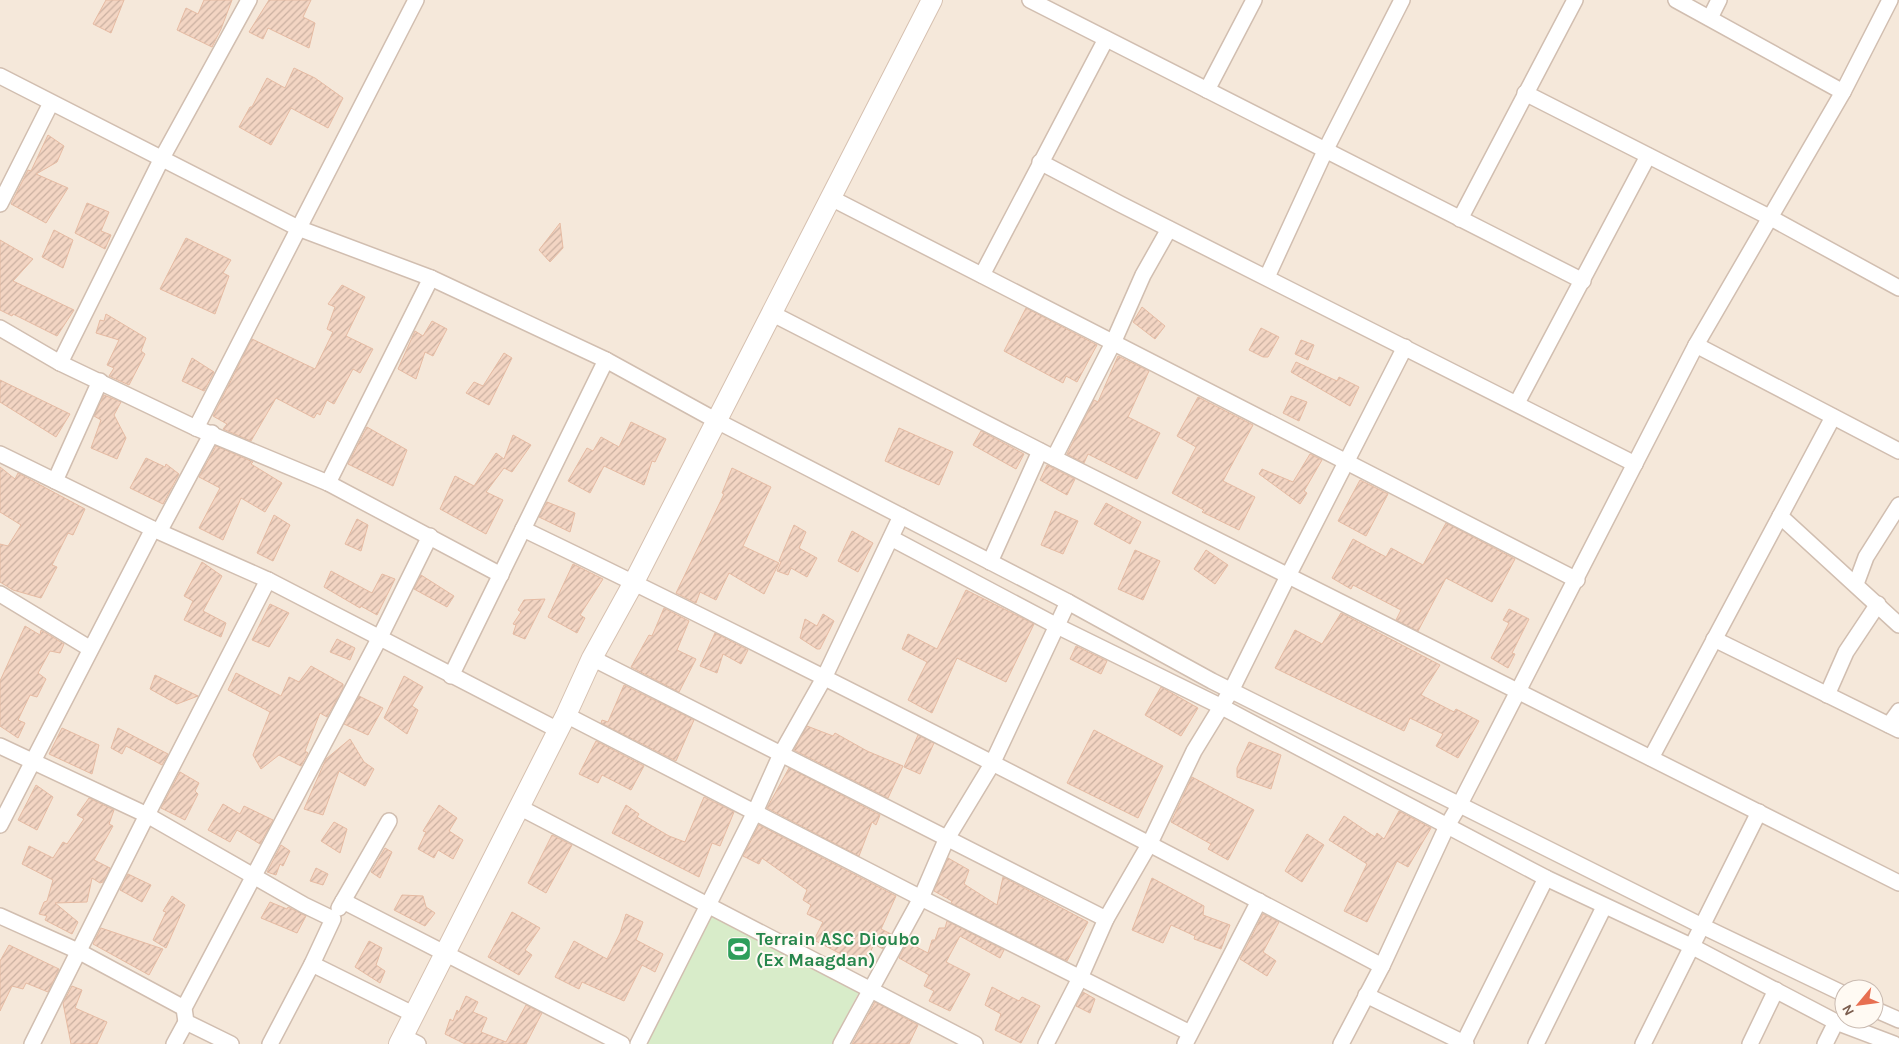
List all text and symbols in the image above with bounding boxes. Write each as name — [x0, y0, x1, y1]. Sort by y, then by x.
place label: Terrain ASC Dioubo (Ex Maagdan) — [756, 928, 920, 971]
sports icon: Terrain ASC Dioubo (Ex Maagdan) — [726, 936, 752, 962]
north arrow — [1834, 979, 1884, 1029]
text: N — [1838, 1002, 1858, 1019]

